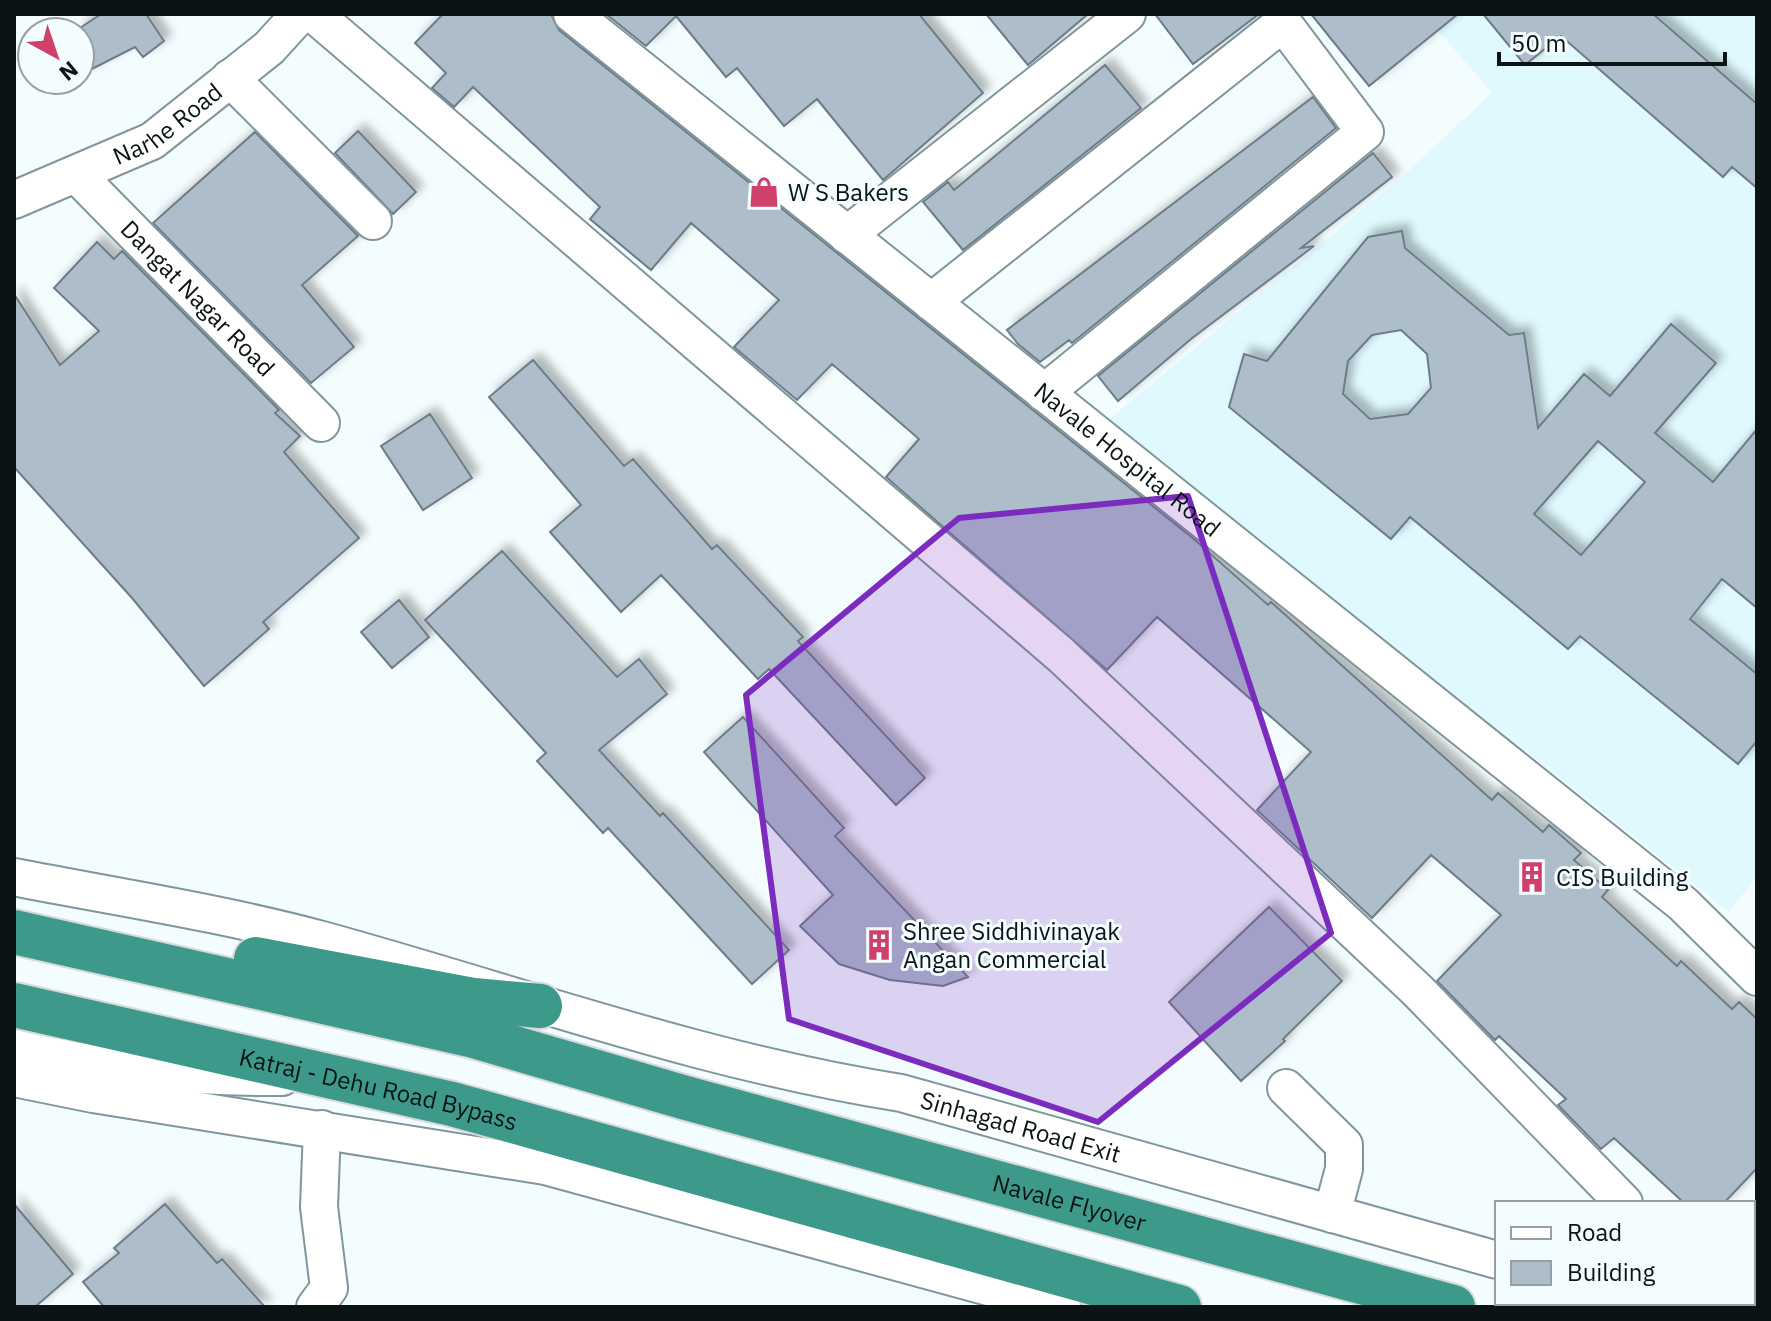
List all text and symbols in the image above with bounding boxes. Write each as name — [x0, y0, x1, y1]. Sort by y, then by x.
north arrow — [16, 16, 96, 96]
scale bar — [1499, 16, 1725, 66]
text: 50 m — [1511, 27, 1566, 59]
text: N — [54, 55, 85, 88]
street label: Narhe Road — [108, 76, 229, 172]
shop icon: W S Bakers — [747, 175, 781, 209]
place label: W S Bakers — [788, 176, 909, 208]
street label: Dangat Nagar Road — [114, 213, 282, 383]
street label: Navale Hospital Road — [1028, 375, 1227, 544]
building icon: CIS Building — [1515, 860, 1549, 894]
place label: CIS Building — [1556, 861, 1688, 893]
place label: Shree Siddhivinayak Angan Commercial — [903, 915, 1120, 975]
building icon: Shree Siddhivinayak Angan Commercial — [862, 928, 896, 962]
street label: Katraj - Dehu Road Bypass — [236, 1040, 521, 1138]
street label: Sinhagad Road Exit — [917, 1083, 1124, 1170]
street label: Navale Flyover — [989, 1166, 1150, 1239]
legend — [1495, 1201, 1755, 1305]
text: Road — [1567, 1216, 1622, 1248]
text: Building — [1567, 1256, 1655, 1288]

